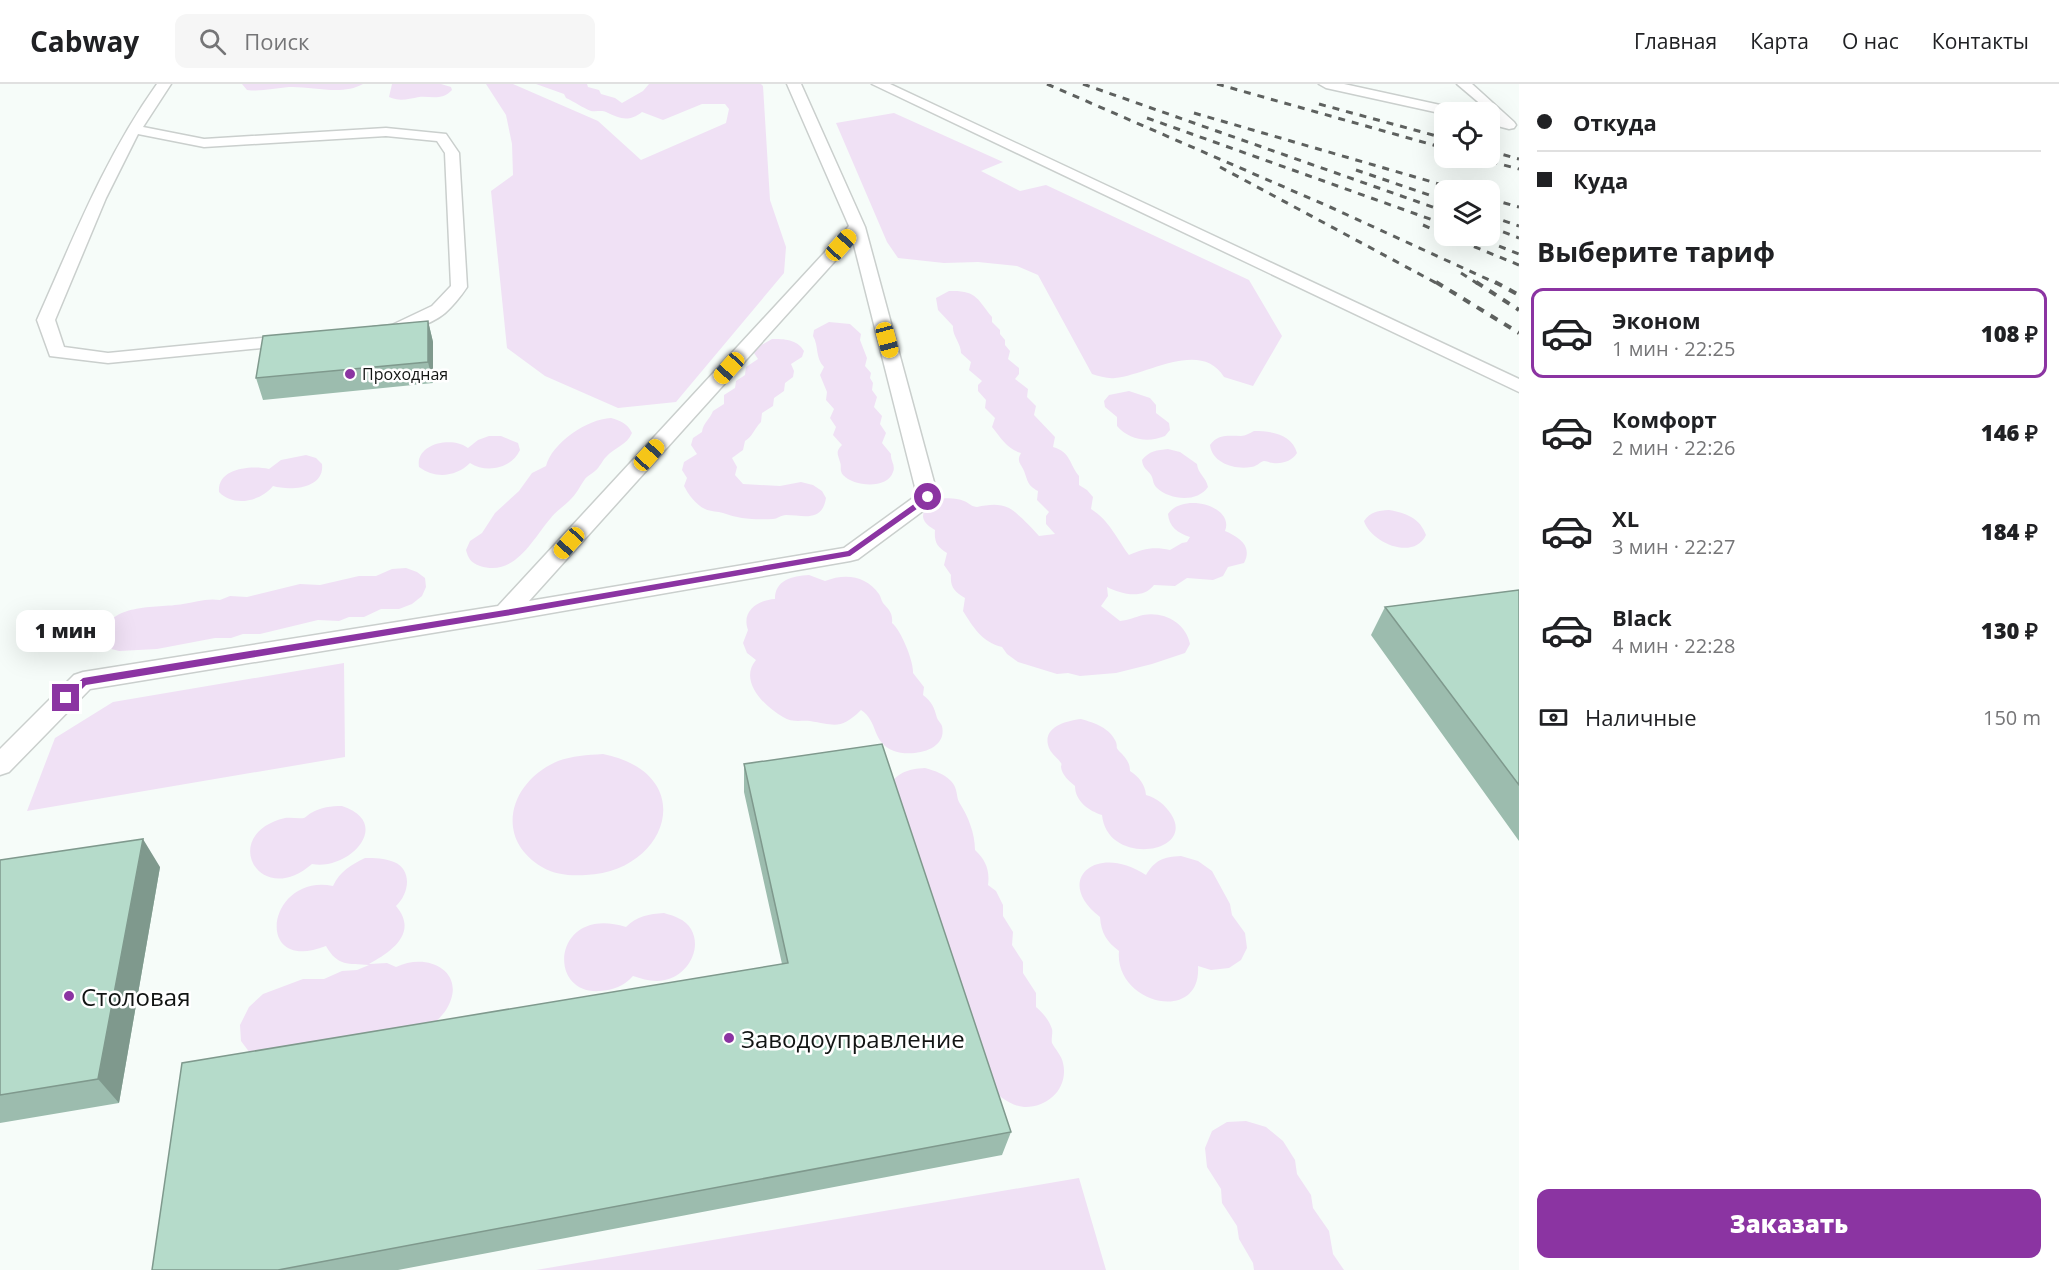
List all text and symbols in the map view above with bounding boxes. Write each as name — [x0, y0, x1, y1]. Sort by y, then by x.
search box — [175, 14, 595, 68]
text: Cabway — [30, 22, 139, 60]
icon: search — [196, 25, 229, 58]
text: Поиск — [244, 26, 309, 56]
text: Главная — [1634, 27, 1717, 55]
text: Карта — [1750, 27, 1809, 55]
text: О нас — [1842, 27, 1899, 55]
text: Контакты — [1932, 27, 2029, 55]
map controls — [1434, 102, 1500, 246]
button: locate — [1434, 102, 1500, 168]
text: Откуда — [1573, 107, 1657, 137]
text: Куда — [1573, 165, 1628, 195]
button: layers — [1434, 180, 1500, 246]
car — [822, 226, 860, 264]
text: Выберите тариф — [1537, 233, 1775, 270]
text: Эконом — [1612, 305, 1701, 335]
icon: car — [1540, 306, 1594, 360]
text: 108 ₽ — [1981, 318, 2038, 348]
car — [874, 320, 900, 360]
text: 1 мин · 22:25 — [1612, 335, 1735, 362]
car — [710, 349, 748, 387]
place label: Проходная — [362, 363, 448, 385]
marker: Проходная — [343, 367, 357, 381]
text: Комфорт — [1612, 404, 1717, 434]
icon: car — [1540, 405, 1594, 459]
text: 146 ₽ — [1981, 417, 2038, 447]
text: 2 мин · 22:26 — [1612, 434, 1735, 461]
car — [630, 436, 668, 474]
route start — [914, 483, 941, 510]
text: XL — [1612, 503, 1639, 533]
icon: car — [1540, 504, 1594, 558]
text: 184 ₽ — [1981, 516, 2038, 546]
car — [550, 524, 588, 562]
text: 3 мин · 22:27 — [1612, 533, 1735, 560]
text: Black — [1612, 602, 1672, 632]
icon: car — [1540, 603, 1594, 657]
callout: 1 мин — [16, 611, 116, 653]
text: 130 ₽ — [1981, 615, 2038, 645]
text: 1 мин — [35, 617, 96, 644]
text: 4 мин · 22:28 — [1612, 632, 1735, 659]
route end — [52, 684, 79, 711]
icon: cash — [1537, 701, 1570, 734]
text: Наличные — [1585, 702, 1697, 732]
text: 150 m — [1983, 704, 2041, 731]
place label: Столовая — [81, 980, 190, 1013]
marker: Столовая — [62, 989, 76, 1003]
place label: Заводоуправление — [741, 1022, 965, 1055]
marker: Заводоуправление — [722, 1031, 736, 1045]
button: Заказать — [1537, 1189, 2041, 1258]

